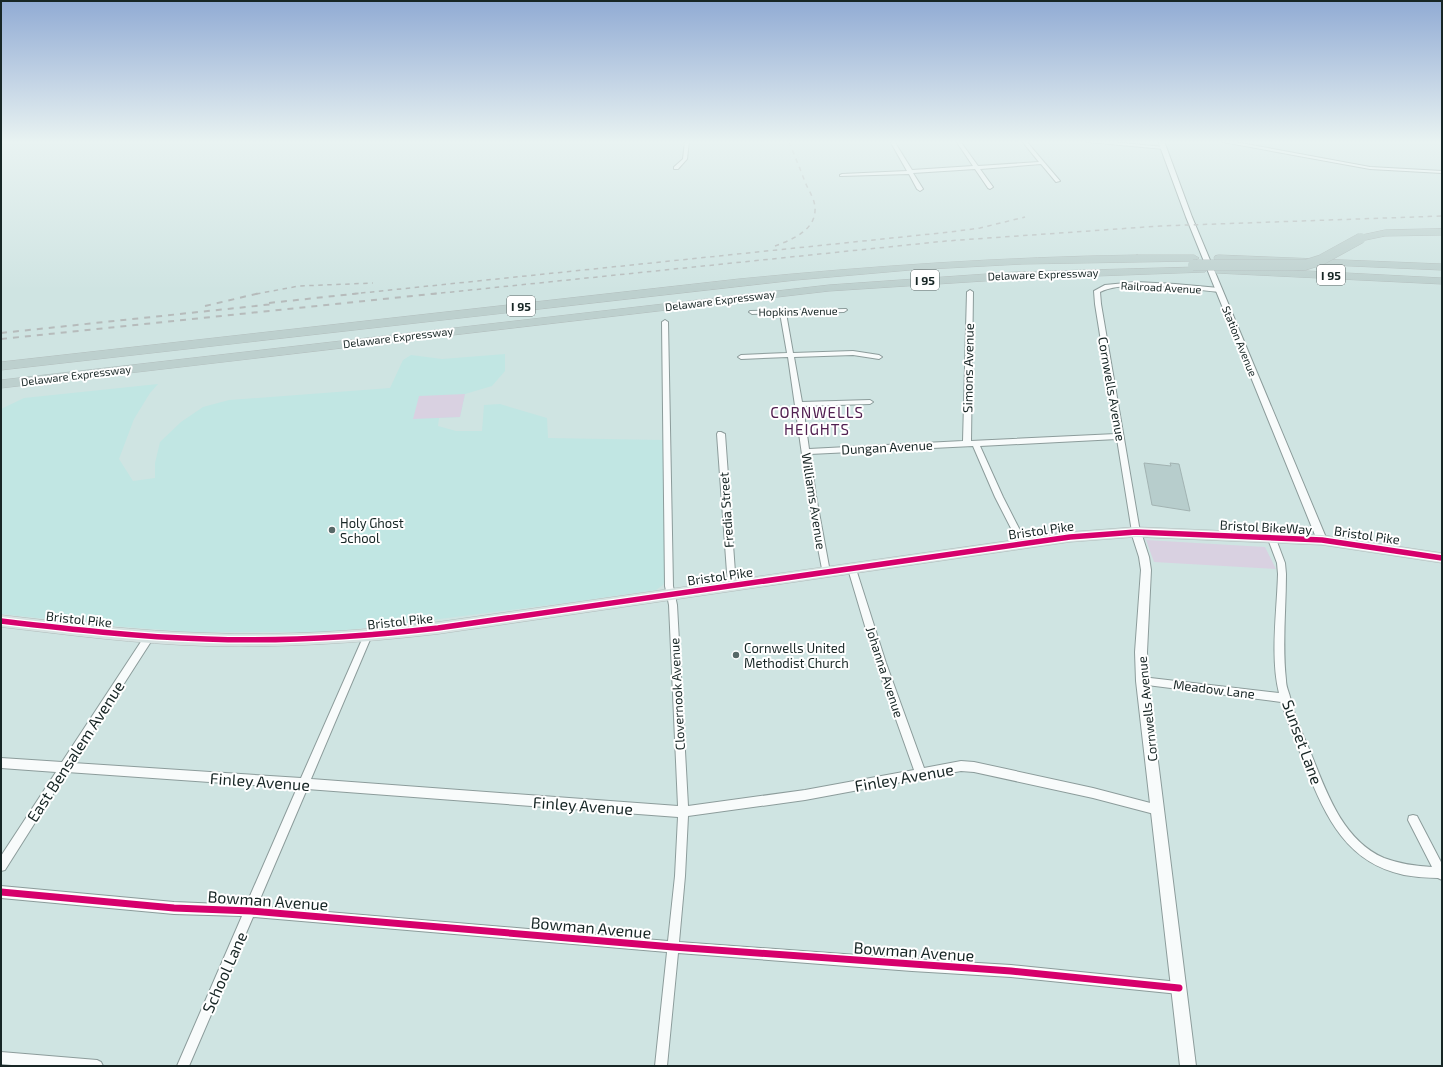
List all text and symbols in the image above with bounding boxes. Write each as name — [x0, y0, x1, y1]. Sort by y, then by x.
road number: I 95 — [1317, 265, 1345, 285]
street label: Delaware Expressway — [987, 266, 1099, 282]
road number: I 95 — [911, 270, 939, 290]
street label: Railroad Avenue — [1120, 278, 1202, 296]
street label: Delaware Expressway — [664, 287, 776, 313]
road number: I 95 — [507, 296, 535, 316]
street label: Hopkins Avenue — [758, 304, 838, 318]
street label: Station Avenue — [1220, 304, 1260, 378]
street label: Simons Avenue — [959, 323, 977, 413]
street label: Delaware Expressway — [342, 324, 454, 350]
street label: Cornwells Avenue — [1095, 336, 1129, 442]
street label: Delaware Expressway — [20, 362, 132, 388]
district label: CORNWELLS HEIGHTS — [770, 403, 864, 438]
street label: Dungan Avenue — [841, 437, 933, 457]
street label: Williams Avenue — [798, 451, 830, 551]
street label: Fredia Street — [715, 472, 737, 548]
place label: Holy Ghost School — [340, 515, 404, 546]
street label: Bristol Pike — [1007, 517, 1075, 543]
street label: Bristol BikeWay — [1219, 517, 1313, 537]
street label: Bristol Pike — [1333, 522, 1401, 548]
marker: Holy Ghost School — [327, 525, 337, 535]
street label: Bristol Pike — [686, 563, 754, 589]
street label: Bristol Pike — [45, 608, 113, 630]
street label: Bristol Pike — [366, 610, 434, 632]
street label: Johanna Avenue — [863, 624, 907, 720]
street label: Clovernook Avenue — [666, 637, 688, 751]
place label: Cornwells United Methodist Church — [744, 640, 849, 671]
marker: Cornwells United Methodist Church — [731, 650, 741, 660]
street label: Cornwells Avenue — [1134, 656, 1160, 762]
street label: Meadow Lane — [1172, 676, 1256, 702]
street label: East Bensalem Avenue — [22, 677, 128, 825]
street label: Sunset Lane — [1279, 697, 1327, 787]
street label: Finley Avenue — [853, 759, 955, 795]
street label: Finley Avenue — [209, 768, 311, 794]
street label: Finley Avenue — [532, 792, 634, 818]
street label: Bowman Avenue — [207, 886, 329, 914]
street label: Bowman Avenue — [530, 912, 652, 942]
street label: School Lane — [198, 928, 250, 1016]
street label: Bowman Avenue — [853, 937, 975, 965]

